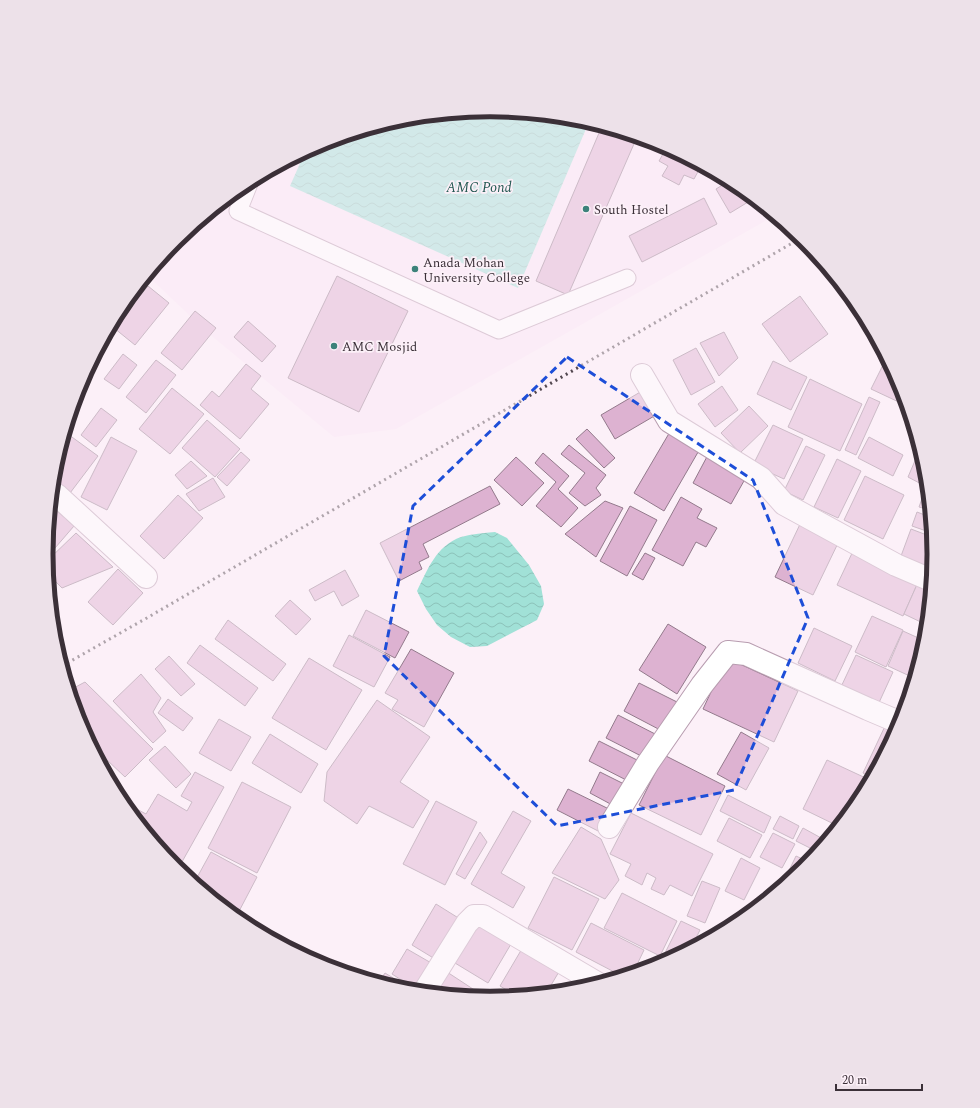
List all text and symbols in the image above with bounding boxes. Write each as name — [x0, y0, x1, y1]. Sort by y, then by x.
water label: AMC Pond — [445, 177, 512, 198]
place label: South Hostel — [594, 200, 669, 220]
marker: South Hostel — [581, 204, 591, 214]
place label: Anada Mohan University College — [423, 253, 530, 288]
marker: Anada Mohan University College — [410, 264, 420, 274]
place label: AMC Mosjid — [342, 337, 417, 357]
marker: AMC Mosjid — [329, 341, 339, 351]
scale bar — [836, 1066, 922, 1092]
text: 20 m — [842, 1071, 867, 1090]

